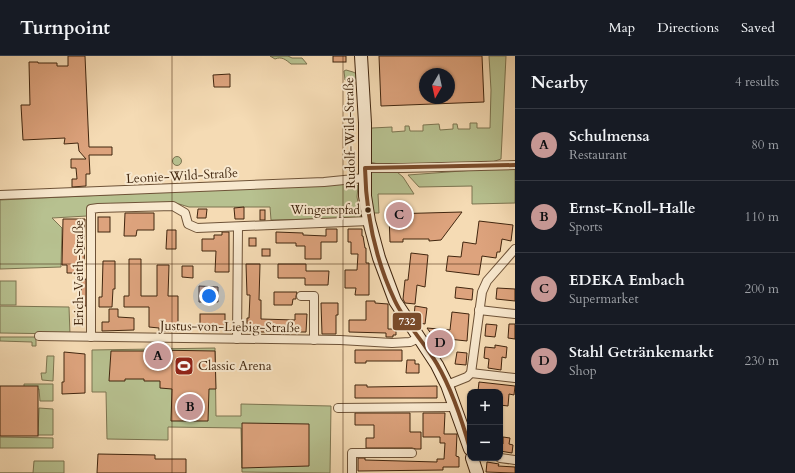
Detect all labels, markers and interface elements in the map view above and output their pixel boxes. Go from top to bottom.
text: Turnpoint [20,15,110,41]
text: Map [609,18,635,37]
text: Directions [657,18,719,37]
text: Saved [741,18,775,37]
north arrow [419,68,455,104]
text: Nearby [531,71,588,94]
text: 4 results [735,73,779,91]
street label: Rudolf-Wild-Straße [340,77,360,189]
text: Schulmensa [569,126,650,146]
text: A [539,136,549,154]
text: 80 m [751,136,779,154]
text: Restaurant [569,146,627,164]
street label: Leonie-Wild-Straße [126,164,239,188]
text: Ernst-Knoll-Halle [569,198,695,218]
pin: C [386,200,412,230]
place label: Wingertspfad [290,202,361,218]
marker: Wingertspfad [363,205,373,215]
text: B [539,208,549,226]
text: 110 m [745,208,779,226]
text: Sports [569,218,603,236]
street label: Erich-Veith-Straße [70,220,88,326]
text: EDEKA Embach [569,270,685,290]
text: C [539,280,549,298]
text: 200 m [745,280,779,298]
your location [199,286,219,306]
text: Supermarket [569,290,639,308]
line badge: 732 [392,312,422,331]
text: 732 [399,314,416,329]
street label: Justus-von-Liebig-Straße [158,317,300,337]
pin: D [427,328,453,358]
pin: A [145,341,171,371]
text: Stahl Getränkemarkt [569,342,713,362]
text: D [538,352,550,370]
text: 230 m [745,352,779,370]
sports icon: Classic Arena [173,355,195,377]
place label: Classic Arena [198,357,272,375]
text: Shop [569,362,597,380]
map controls [467,389,503,461]
button: + [467,389,503,425]
pin: B [177,392,203,422]
button: − [467,425,503,461]

